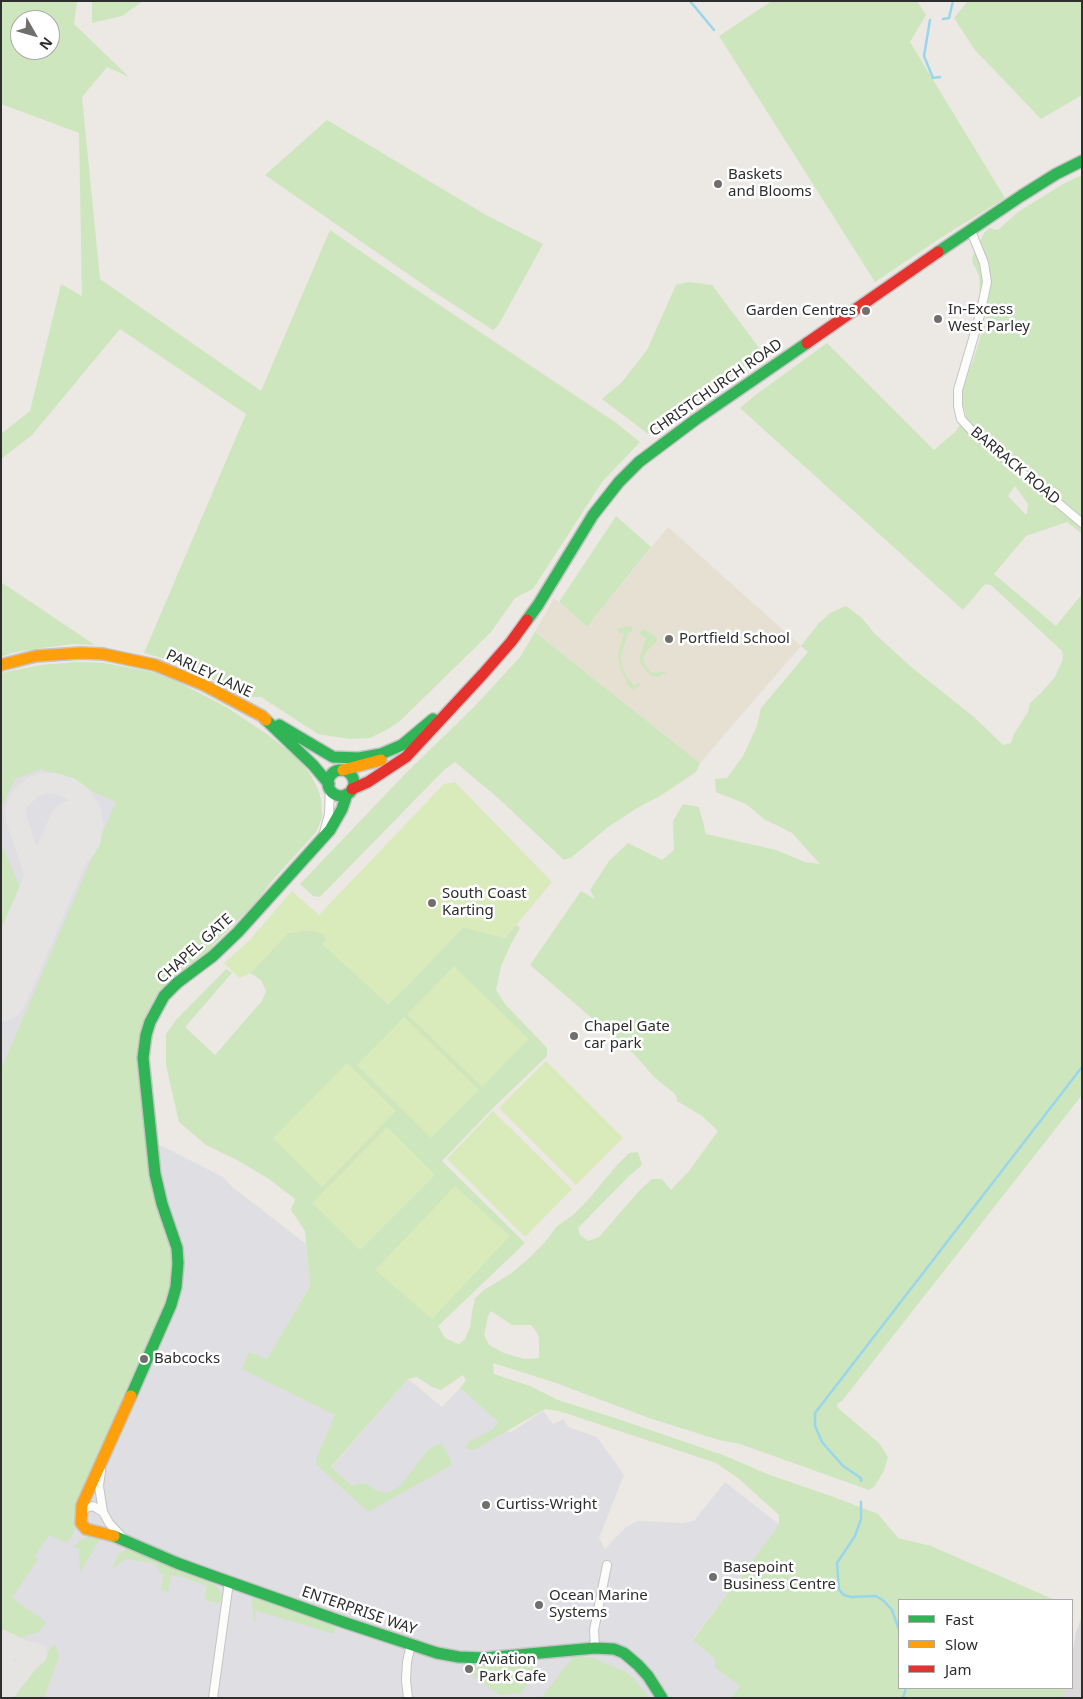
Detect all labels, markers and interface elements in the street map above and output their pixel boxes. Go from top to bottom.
north arrow [10,10,60,60]
text: N [35,34,57,54]
place label: Baskets and Blooms [728,166,812,201]
marker: Baskets and Blooms [712,178,724,190]
place label: In-Excess West Parley [948,301,1030,336]
place label: Garden Centres [746,302,856,320]
marker: Garden Centres [860,305,872,317]
marker: In-Excess West Parley [932,313,944,325]
street label: CHRISTCHURCH ROAD [646,335,786,441]
street label: BARRACK ROAD [967,423,1063,509]
place label: Portfield School [679,630,790,648]
marker: Portfield School [663,633,675,645]
street label: PARLEY LANE [163,646,255,702]
place label: South Coast Karting [442,885,527,920]
marker: South Coast Karting [426,897,438,909]
street label: CHAPEL GATE [153,910,237,988]
place label: Chapel Gate car park [584,1018,670,1053]
marker: Chapel Gate car park [568,1030,580,1042]
place label: Babcocks [154,1350,220,1368]
marker: Babcocks [138,1353,150,1365]
place label: Curtiss-Wright [496,1496,597,1514]
marker: Curtiss-Wright [480,1499,492,1511]
place label: Basepoint Business Centre [723,1559,836,1594]
marker: Basepoint Business Centre [707,1571,719,1583]
street label: ENTERPRISE WAY [299,1583,419,1639]
place label: Ocean Marine Systems [549,1587,648,1622]
marker: Ocean Marine Systems [533,1599,545,1611]
legend [898,1599,1073,1689]
text: Fast [945,1609,974,1629]
text: Slow [945,1634,978,1654]
place label: Aviation Park Cafe [479,1651,546,1686]
text: Jam [945,1659,972,1679]
marker: Aviation Park Cafe [463,1663,475,1675]

